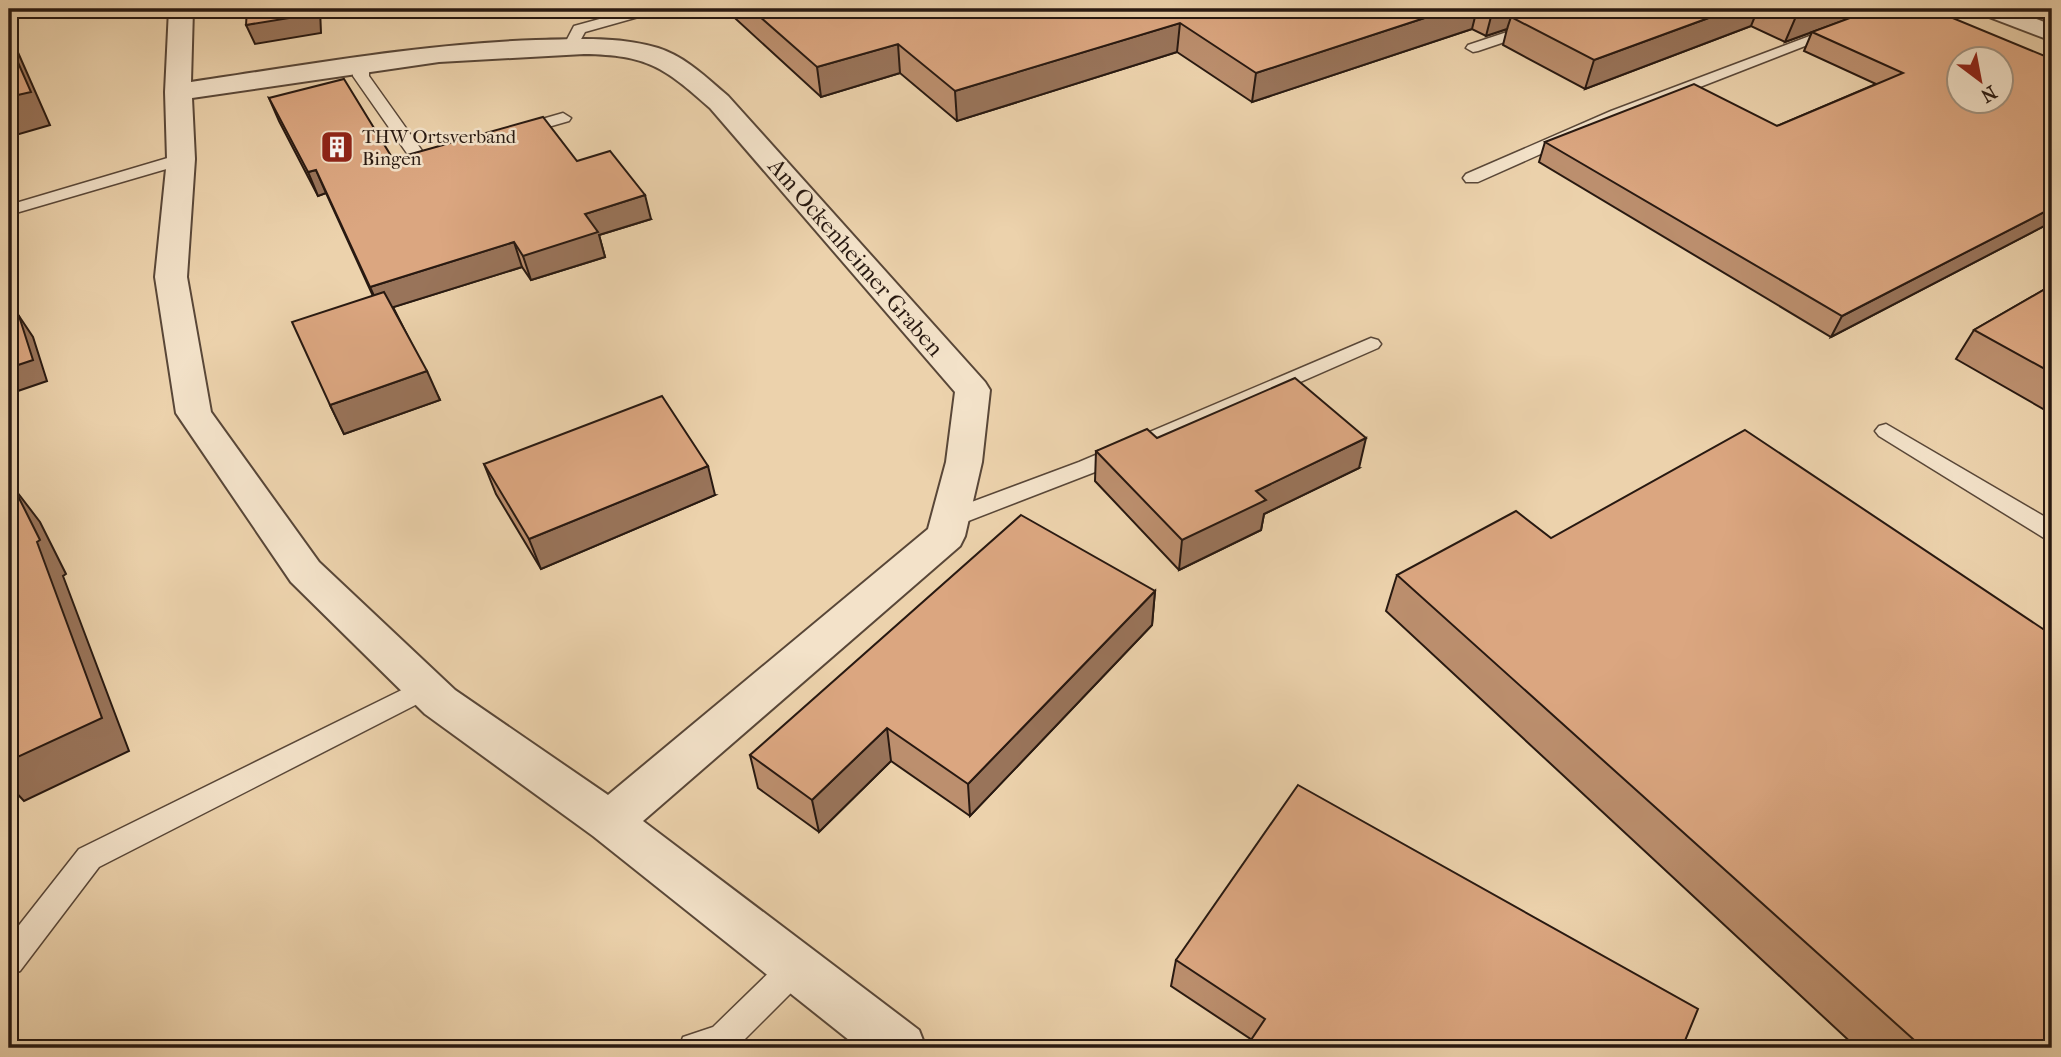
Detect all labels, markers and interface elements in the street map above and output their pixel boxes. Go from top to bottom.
north arrow [1946,46,2016,116]
text: N [1976,80,2000,107]
place label: THW Ortsverband Bingen [362,126,517,170]
building icon: THW Ortsverband Bingen [318,128,356,166]
street label: Am Ockenheimer Graben [762,152,949,362]

